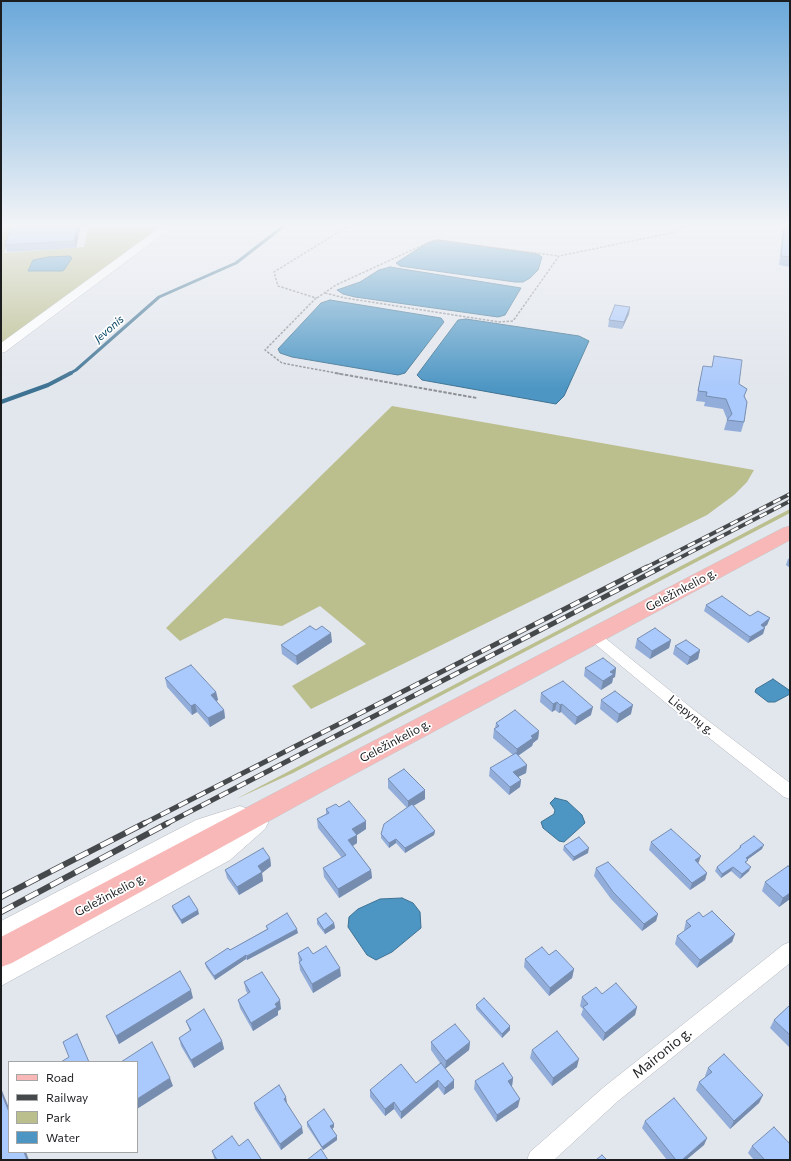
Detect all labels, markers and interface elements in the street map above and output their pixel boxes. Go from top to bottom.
water label: Jevonis [91,313,127,345]
street label: Geležinkelio g. [643,565,719,615]
street label: Liepynų g. [665,692,717,738]
street label: Geležinkelio g. [357,716,433,766]
street label: Geležinkelio g. [72,870,148,920]
street label: Maironio g. [629,1024,695,1082]
legend [8,1061,138,1153]
text: Road [46,1070,74,1084]
text: Railway [46,1090,88,1104]
text: Park [46,1110,71,1124]
text: Water [46,1130,80,1144]

